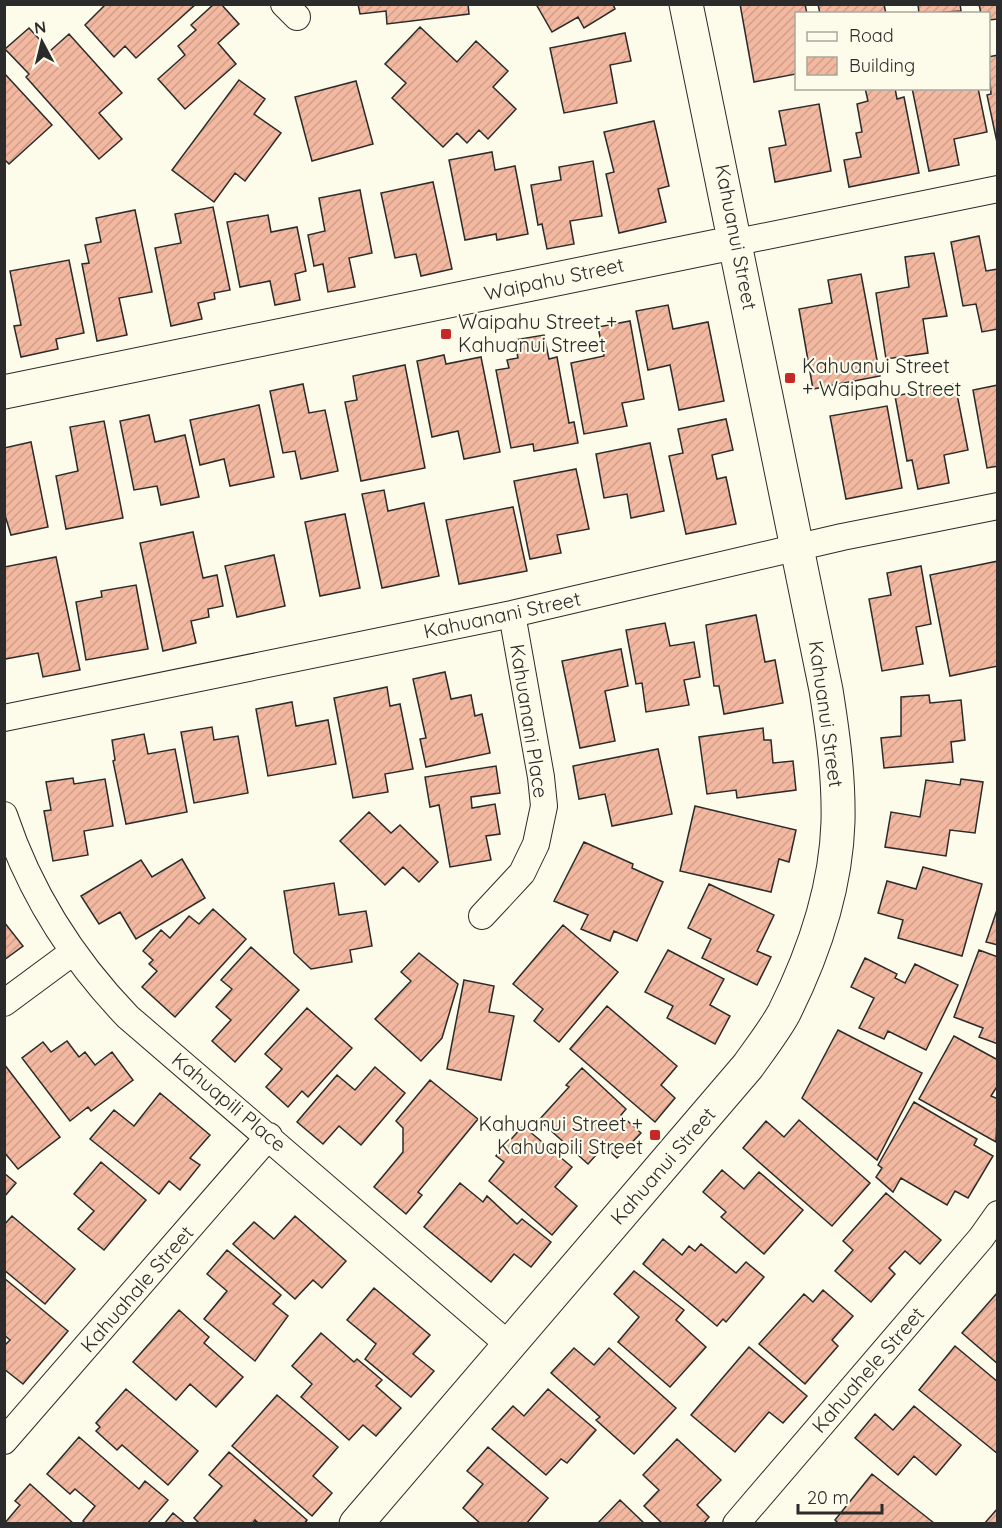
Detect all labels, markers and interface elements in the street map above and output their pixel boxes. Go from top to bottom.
north arrow [12,12,72,72]
legend [795,12,990,90]
text: N [33,16,47,38]
text: Road [849,24,894,47]
text: Building [849,54,915,77]
street label: Kahuanui Street [710,162,763,312]
street label: Waipahu Street [482,251,626,306]
place label: Waipahu Street + Kahuanui Street [458,309,617,357]
marker: Waipahu Street + Kahuanui Street [439,327,453,341]
place label: Kahuanui Street + Waipahu Street [802,353,962,401]
marker: Kahuanui Street + Waipahu Street [783,371,797,385]
street label: Kahuanani Street [421,586,583,643]
street label: Kahuanui Street [804,639,849,789]
street label: Kahuanani Place [505,642,554,800]
street label: Kahuapili Place [167,1047,292,1157]
street label: Kahuanui Street [605,1102,721,1230]
place label: Kahuanui Street + Kahuapili Street [478,1111,643,1159]
marker: Kahuanui Street + Kahuapili Street [648,1128,662,1142]
street label: Kahuahale Street [75,1220,199,1357]
street label: Kahuahele Street [806,1301,929,1438]
scale bar [798,1477,882,1515]
text: 20 m [807,1486,849,1509]

